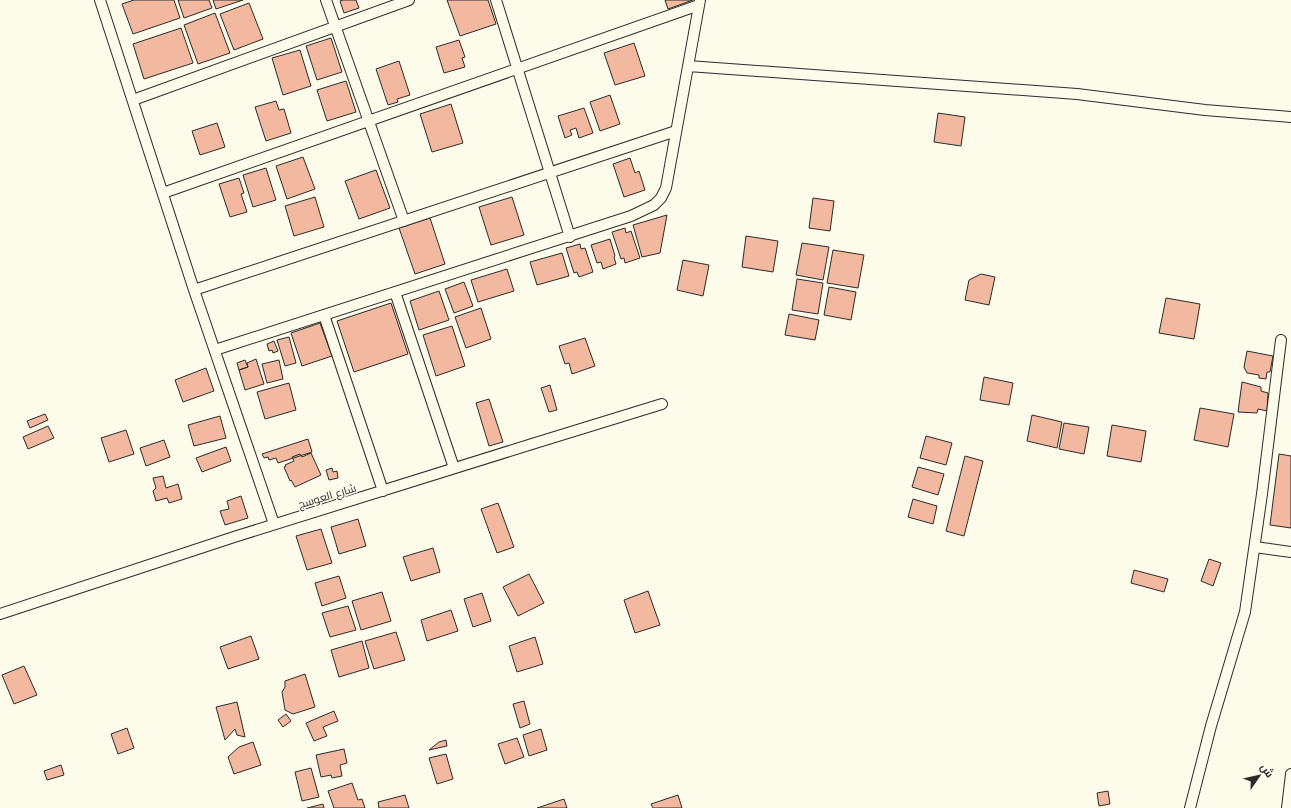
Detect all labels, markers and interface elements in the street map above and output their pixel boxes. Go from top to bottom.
street label: شارع العوسج [296,480,358,512]
north arrow [1239,756,1279,796]
text: ش [1257,760,1278,781]

